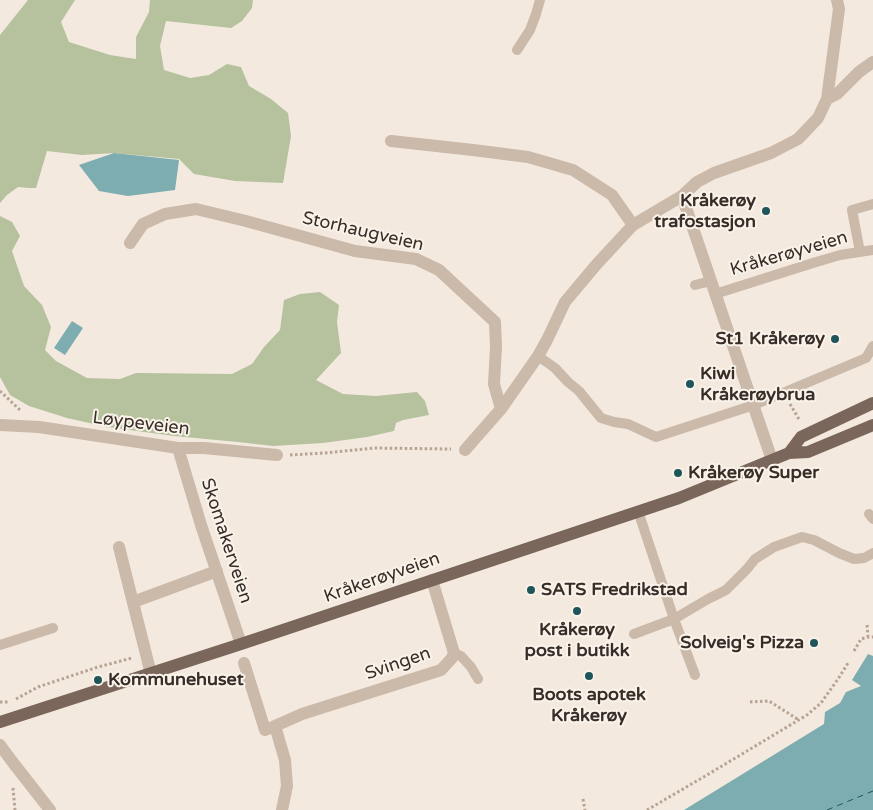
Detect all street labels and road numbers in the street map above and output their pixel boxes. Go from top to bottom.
street label: Storhaugveien [300,208,426,256]
street label: Kråkerøyveien [728,227,850,281]
street label: Løypeveien [91,407,191,441]
street label: Skomakerveien [196,476,256,606]
street label: Kråkerøyveien [321,548,443,608]
street label: Svingen [362,643,434,685]

